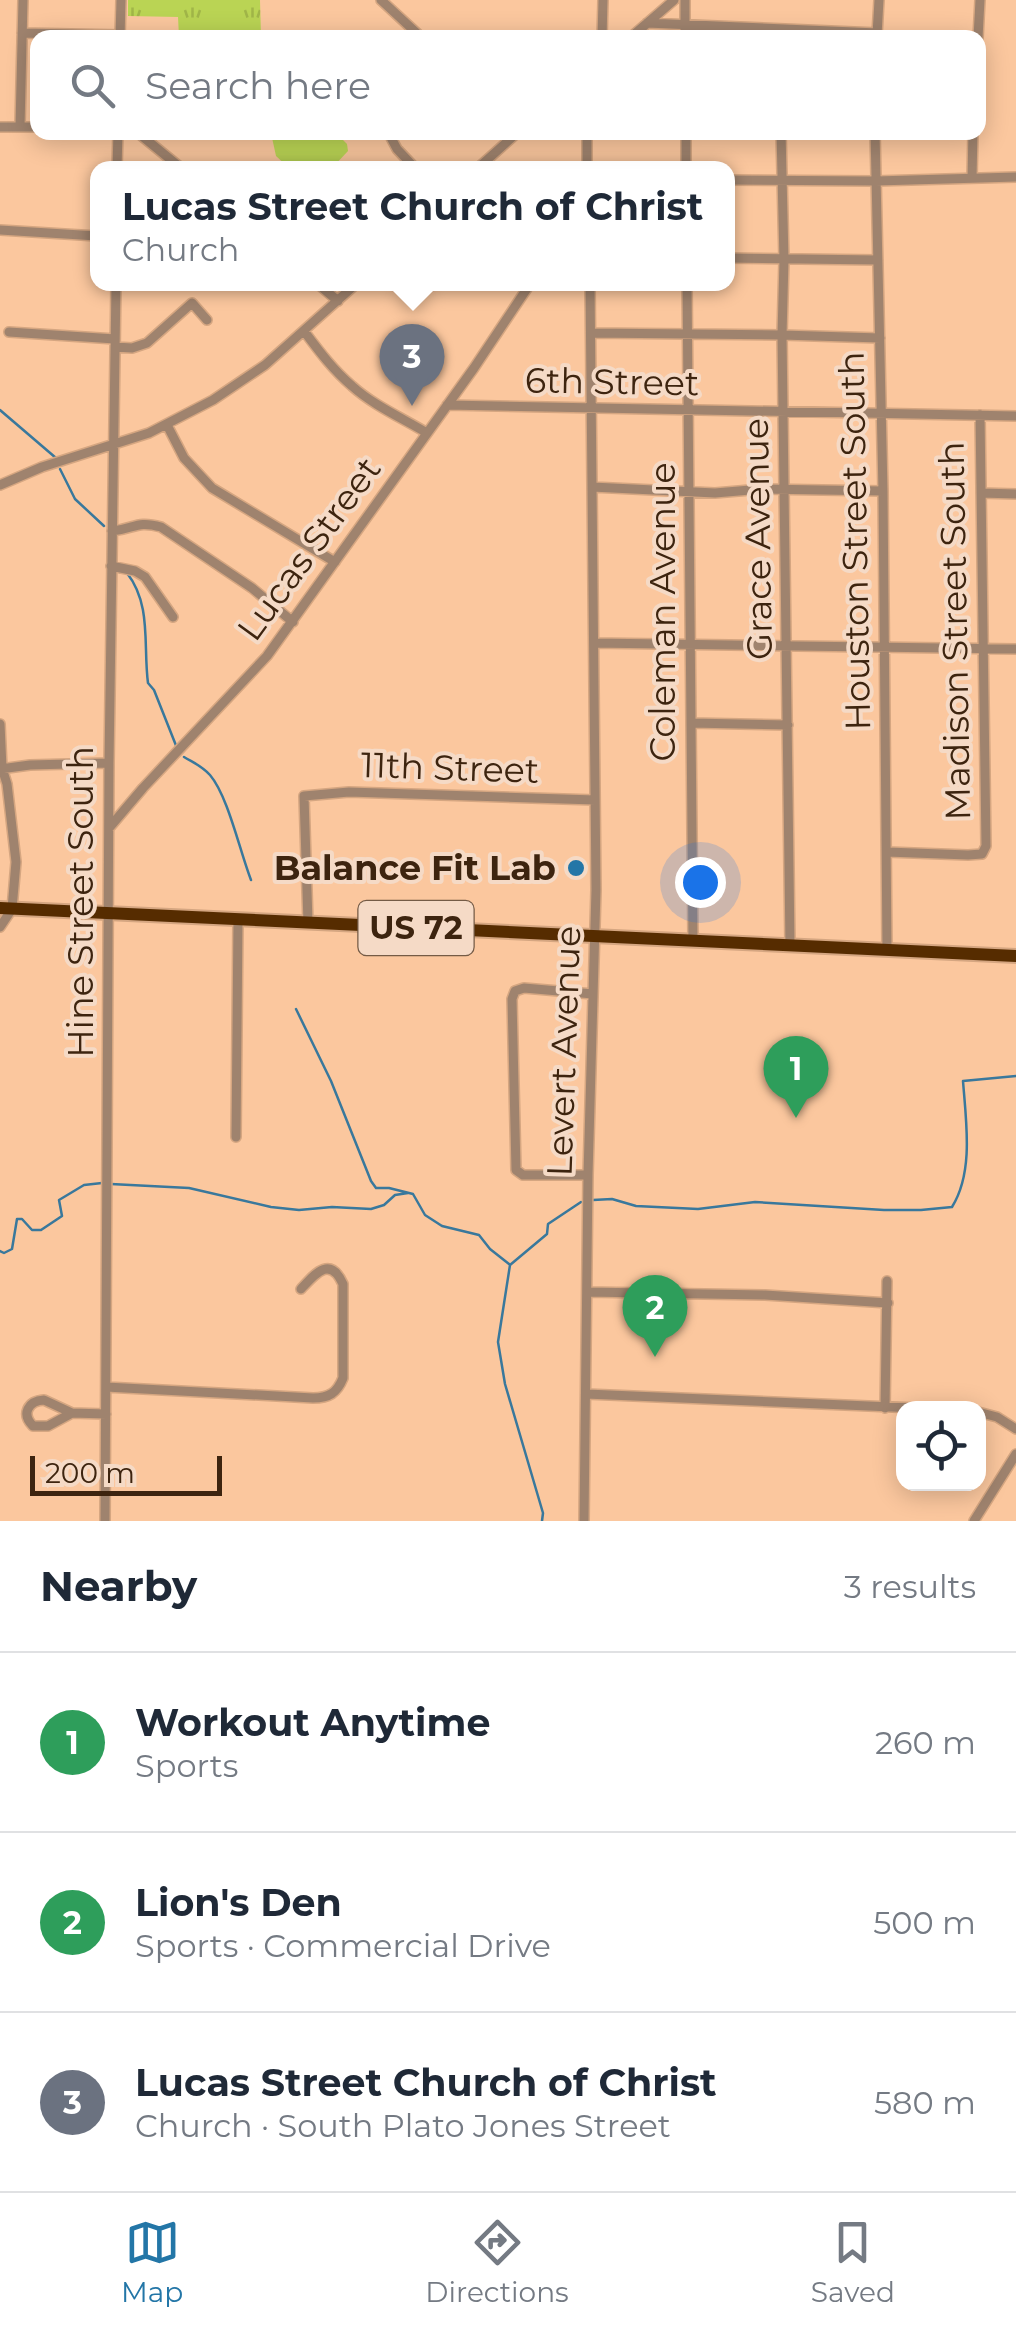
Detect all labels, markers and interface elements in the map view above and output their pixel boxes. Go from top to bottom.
search box [30,30,986,140]
icon: search [65,58,120,113]
text: Search here [145,62,371,109]
popup [90,161,735,291]
text: Lucas Street Church of Christ [122,183,703,230]
text: Church [122,230,239,269]
pin: 3 [380,324,444,406]
street label: Houston Street South [830,351,879,731]
street label: 6th Street [525,358,699,405]
street label: Grace Avenue [734,418,781,660]
street label: Madison Street South [930,441,979,821]
street label: Lucas Street [228,449,390,649]
street label: Coleman Avenue [641,462,684,762]
street label: 11th Street [360,743,540,792]
street label: Hine Street South [59,746,102,1058]
place label: Balance Fit Lab [274,846,556,889]
marker: Balance Fit Lab [565,857,587,879]
your location [675,857,726,908]
road number: US 72 [358,901,474,955]
street label: Levert Avenue [538,925,589,1177]
pin: 1 [764,1036,828,1118]
pin: 2 [622,1274,688,1357]
map controls [896,1401,986,1491]
button: locate [896,1401,986,1491]
scale bar [30,1451,222,1496]
text: 200 m [45,1456,135,1490]
text: Nearby [40,1560,197,1612]
text: 3 results [844,1567,976,1606]
text: Workout Anytime [135,1699,490,1746]
text: 1 [66,1723,79,1762]
text: 260 m [875,1723,976,1762]
text: Sports [135,1746,238,1785]
text: Lion's Den [135,1879,342,1926]
text: 2 [63,1903,82,1942]
text: 500 m [873,1903,976,1942]
text: Sports · Commercial Drive [135,1926,551,1965]
text: Lucas Street Church of Christ [135,2059,717,2106]
text: 3 [63,2083,82,2122]
text: 580 m [874,2083,976,2122]
text: Church · South Plato Jones Street [135,2106,671,2145]
tab: Map [121,2215,183,2309]
tab: Directions [425,2215,569,2309]
tab: Saved [811,2215,895,2309]

